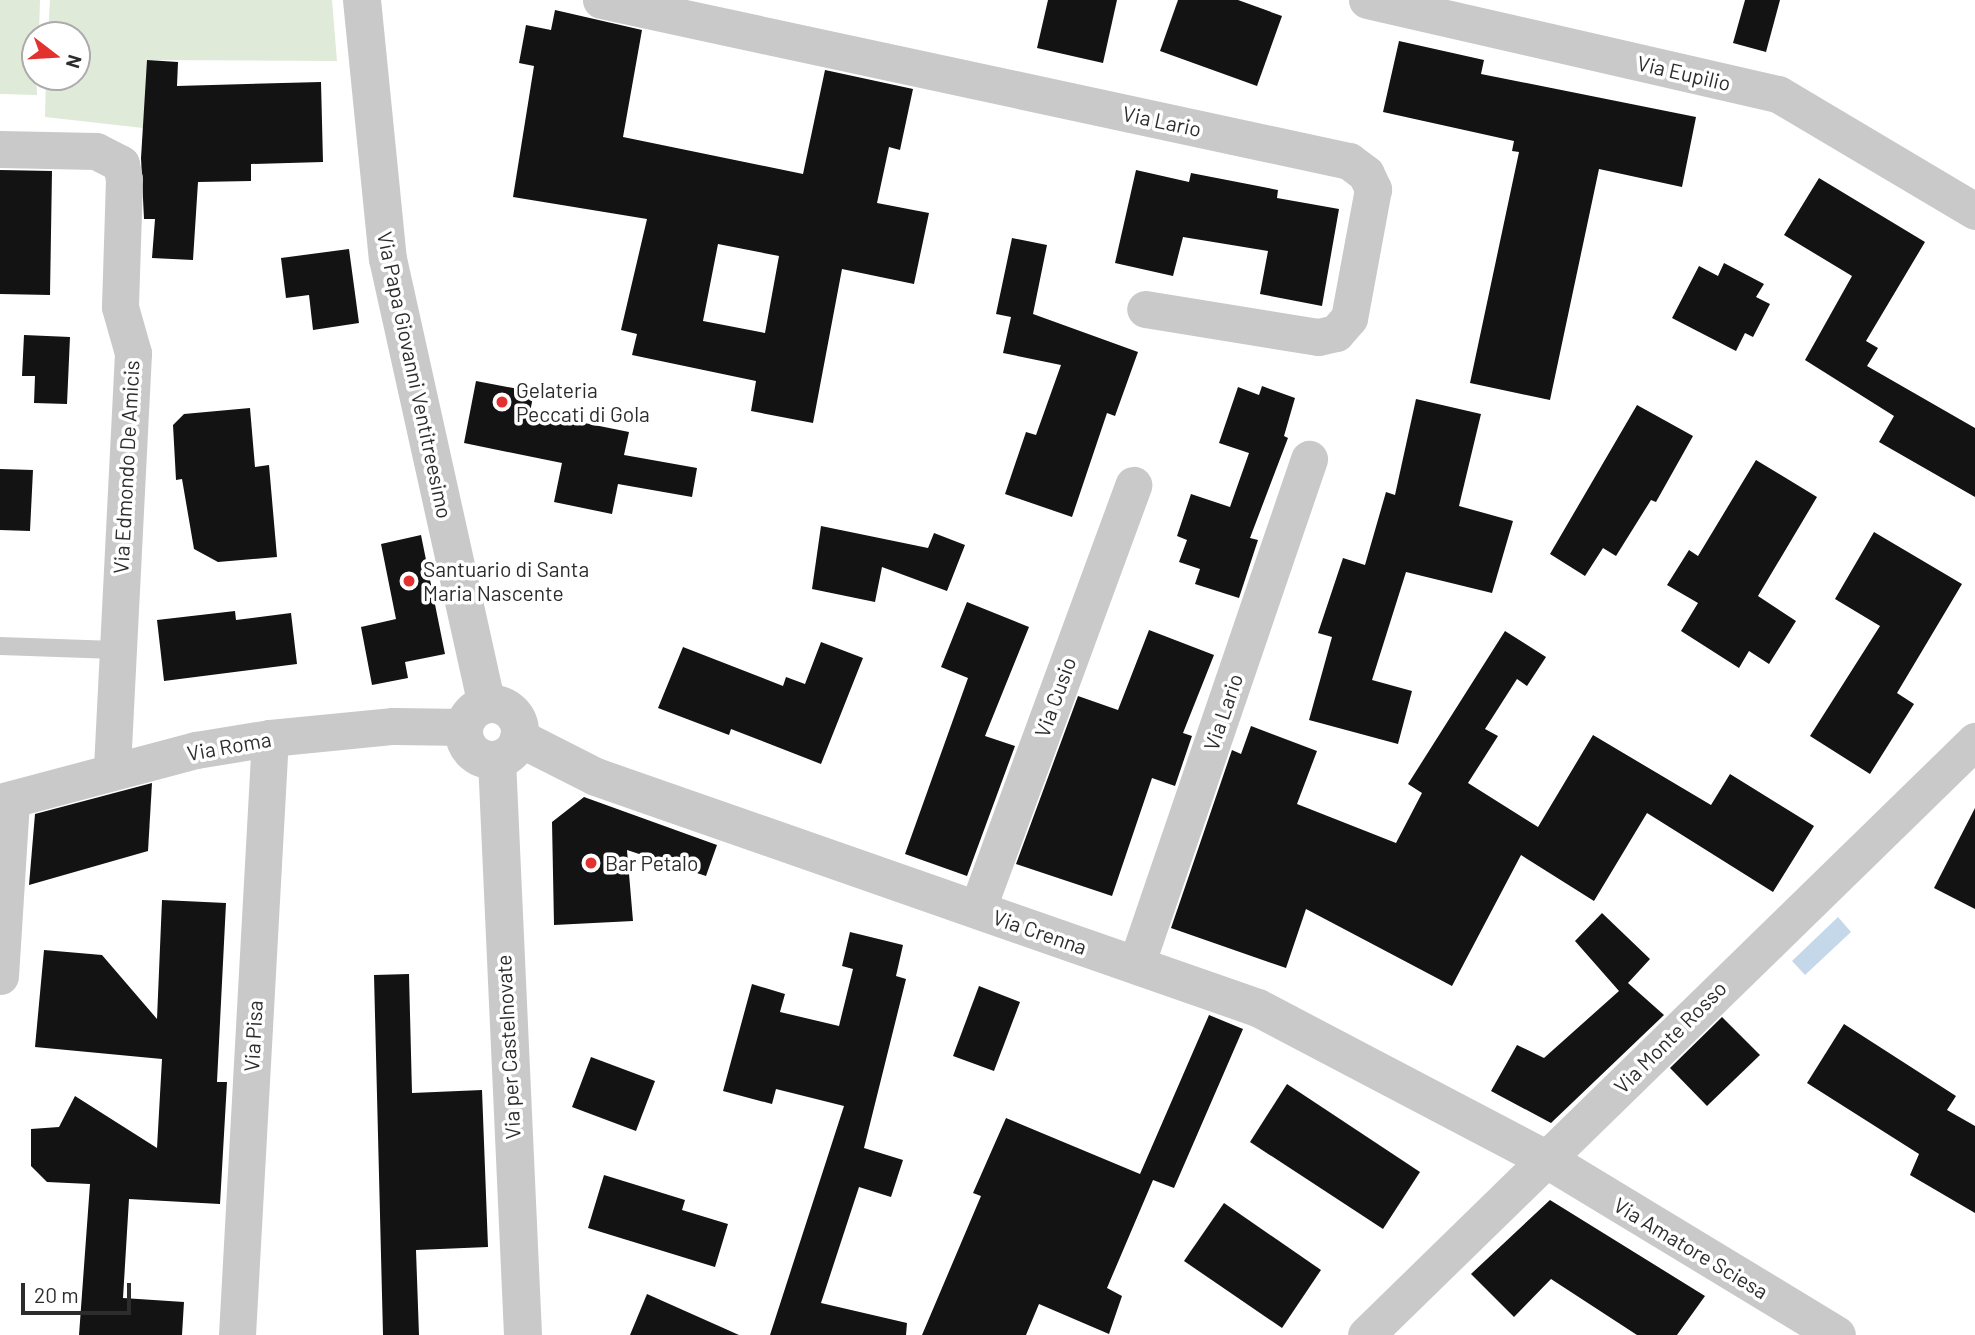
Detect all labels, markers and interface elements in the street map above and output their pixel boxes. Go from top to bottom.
north arrow [21,21,91,91]
street label: Via Eupilio [1635,50,1733,96]
text: N [62,52,87,71]
street label: Via Lario [1120,100,1204,142]
street label: Via Papa Giovanni Ventitreesimo [372,229,458,521]
street label: Via Edmondo De Amicis [108,359,144,575]
place label: Gelateria Peccati di Gola [516,377,650,427]
marker: Gelateria Peccati di Gola [494,394,510,410]
place label: Santuario di Santa Maria Nascente [423,556,589,606]
marker: Santuario di Santa Maria Nascente [401,573,417,589]
street label: Via Cusio [1029,653,1081,741]
street label: Via Lario [1198,670,1248,754]
street label: Via Roma [185,726,273,766]
place label: Bar Petalo [605,850,698,876]
marker: Bar Petalo [583,855,599,871]
street label: Via Crenna [990,904,1090,960]
street label: Via per Castelnovate [491,954,525,1140]
street label: Via Monte Rosso [1609,976,1731,1098]
street label: Via Pisa [239,1000,267,1072]
street label: Via Amatore Sciesa [1609,1192,1773,1304]
scale bar [24,1268,135,1312]
text: 20 m [34,1282,79,1307]

